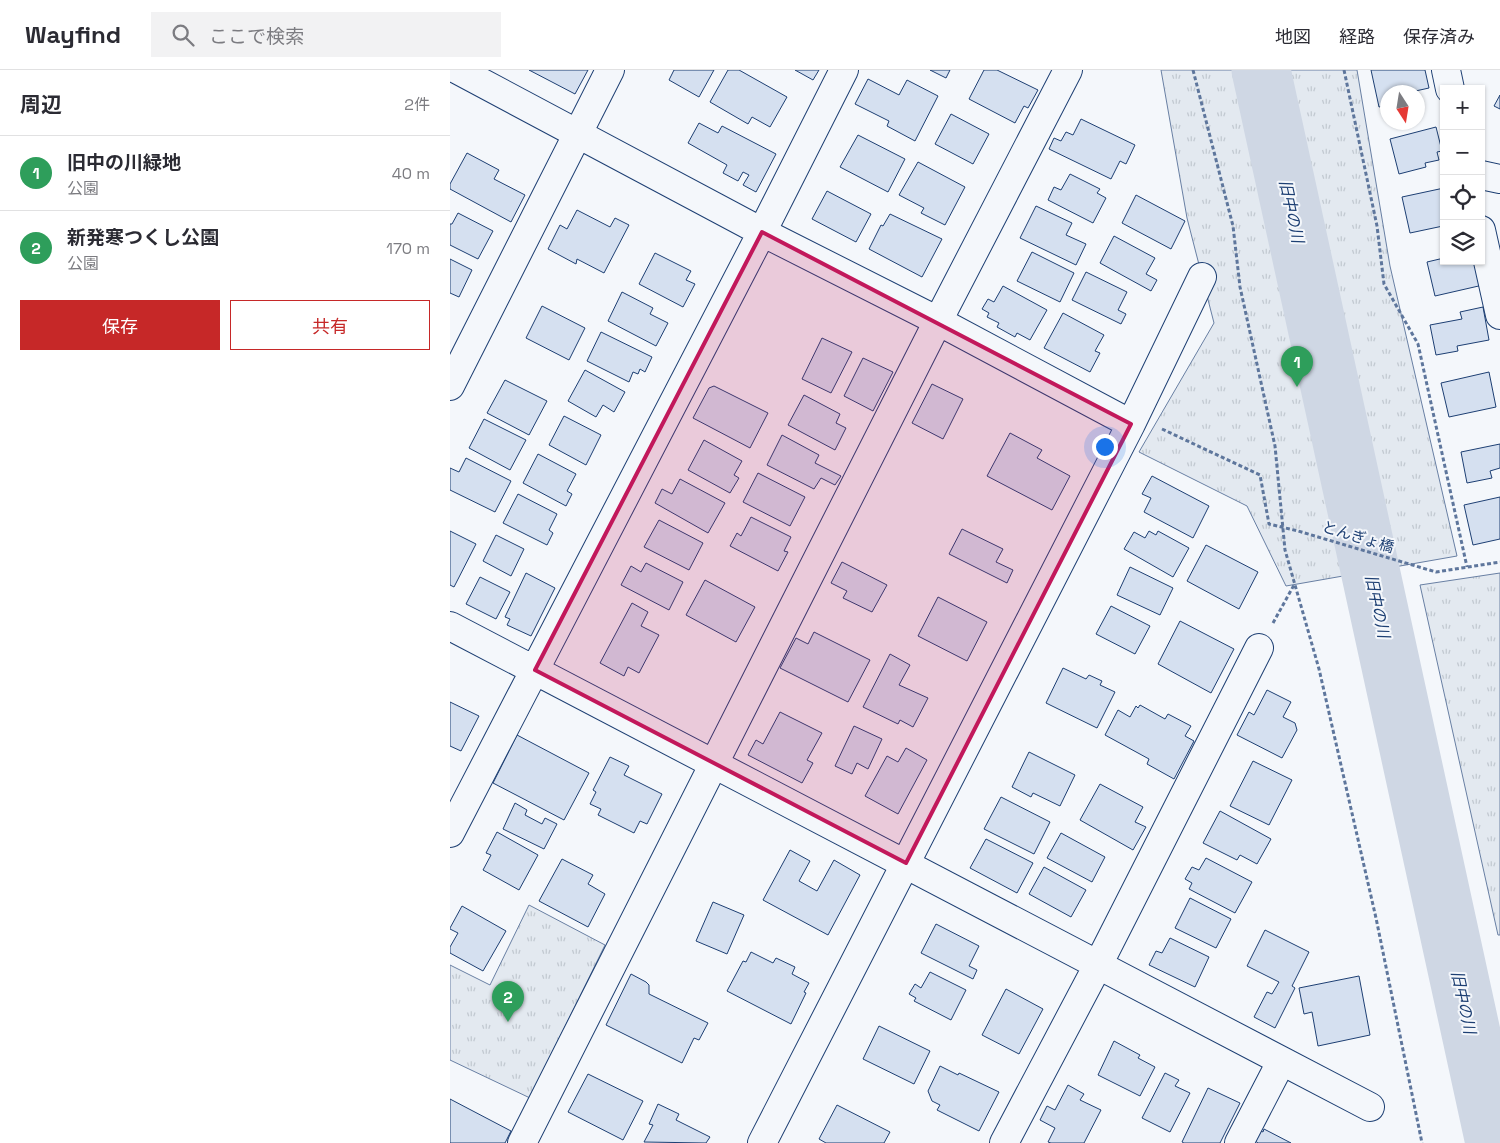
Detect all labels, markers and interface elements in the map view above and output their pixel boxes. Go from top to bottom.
search box [151,12,501,57]
text: Wayfind [25,19,121,50]
icon: search [169,21,197,49]
text: ここで検索 [209,24,304,49]
text: 地図 [1275,25,1311,48]
text: 経路 [1339,25,1375,48]
text: 保存済み [1403,25,1475,48]
north arrow [1380,85,1425,130]
map controls [1440,85,1485,265]
button: + [1440,85,1485,130]
text: 周辺 [20,91,62,118]
text: 2件 [404,94,430,115]
button: − [1440,130,1485,175]
text: 旧中の川緑地 [67,150,181,175]
text: 1 [32,163,40,184]
text: 40 m [392,163,430,184]
button: locate [1440,175,1485,220]
text: 公園 [67,178,99,199]
water label: 旧中の川 [1275,178,1309,247]
button: layers [1440,220,1485,265]
text: 新発寒つくし公園 [67,225,219,250]
text: 2 [31,238,41,259]
text: 170 m [386,238,430,259]
text: 公園 [67,253,99,274]
button: 保存 [20,300,220,350]
button: 共有 [230,300,430,350]
pin: 1 [1281,346,1313,387]
your location [1092,434,1118,460]
street label: とんぎょ橋 [1320,517,1396,556]
water label: 旧中の川 [1361,573,1395,642]
water label: 旧中の川 [1447,969,1481,1038]
pin: 2 [492,981,524,1022]

